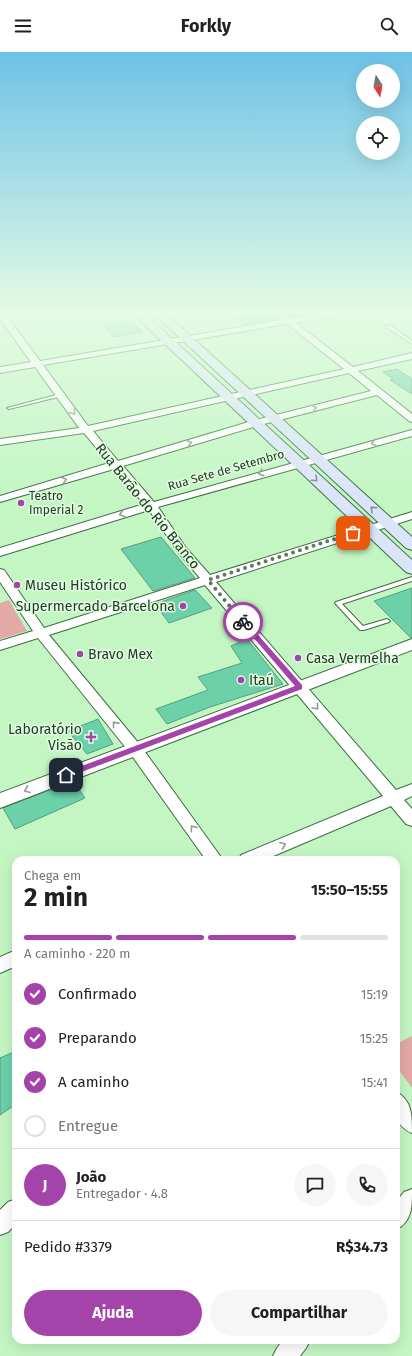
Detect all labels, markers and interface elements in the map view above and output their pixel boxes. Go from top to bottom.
icon: menu [12,15,34,37]
text: Forkly [181,15,231,37]
icon: search [378,15,400,37]
north arrow [356,64,400,108]
map controls [356,64,400,160]
button: locate [356,116,400,160]
one-way arrow [310,404,317,413]
one-way arrow [68,408,76,415]
one-way arrow [371,438,378,447]
one-way arrow [185,439,192,448]
street label: Rua Barão do Rio Branco [92,440,204,573]
street label: Rua Sete de Setembro [166,447,286,493]
one-way arrow [257,468,264,477]
one-way arrow [310,474,318,482]
one-way arrow [61,476,68,485]
place label: Teatro Imperial 2 [29,489,84,517]
marker: Teatro Imperial 2 [16,498,26,508]
one-way arrow [370,506,378,514]
one-way arrow [119,509,126,518]
pin [336,516,370,550]
icon: bag [342,522,364,544]
place label: Museu Histórico [25,577,127,594]
marker: Museu Histórico [12,580,22,590]
place label: Supermercado Barcelona [16,598,175,615]
marker: Supermercado Barcelona [178,601,188,611]
courier [223,602,263,642]
icon: bike [232,611,254,633]
place label: Bravo Mex [88,646,153,663]
marker: Bravo Mex [75,649,85,659]
place label: Casa Vermelha [306,650,399,667]
marker: Casa Vermelha [293,653,303,663]
place label: Itaú [249,672,274,689]
marker: Itaú [236,675,246,685]
one-way arrow [312,702,319,709]
place label: Laboratório Visão [8,721,82,754]
one-way arrow [113,722,120,729]
marker: Laboratório Visão [85,731,97,743]
pin [49,758,83,792]
icon: home [55,764,77,786]
one-way arrow [24,785,31,793]
one-way arrow [190,826,197,833]
one-way arrow [279,842,287,850]
text: Chega em [24,868,81,883]
text: 15:50–15:55 [311,881,388,899]
text: 2 min [24,882,88,913]
text: A caminho · 220 m [24,946,130,961]
icon: check [24,983,46,1005]
text: Confirmado [58,985,137,1003]
text: 15:19 [361,987,388,1002]
icon: check [24,1027,46,1049]
text: Preparando [58,1029,137,1047]
text: 15:25 [360,1031,388,1046]
icon: check [24,1071,46,1093]
text: A caminho [58,1073,129,1091]
text: 15:41 [361,1075,388,1090]
text: Entregue [58,1117,118,1135]
button: chat [294,1164,336,1206]
button: phone [346,1164,388,1206]
text: João [76,1168,106,1186]
text: J [43,1176,47,1194]
text: Entregador · 4.8 [76,1186,168,1201]
text: Pedido #3379 [24,1238,112,1256]
text: R$34.73 [336,1238,388,1256]
button: Ajuda [24,1290,202,1336]
button: Compartilhar [210,1290,388,1336]

